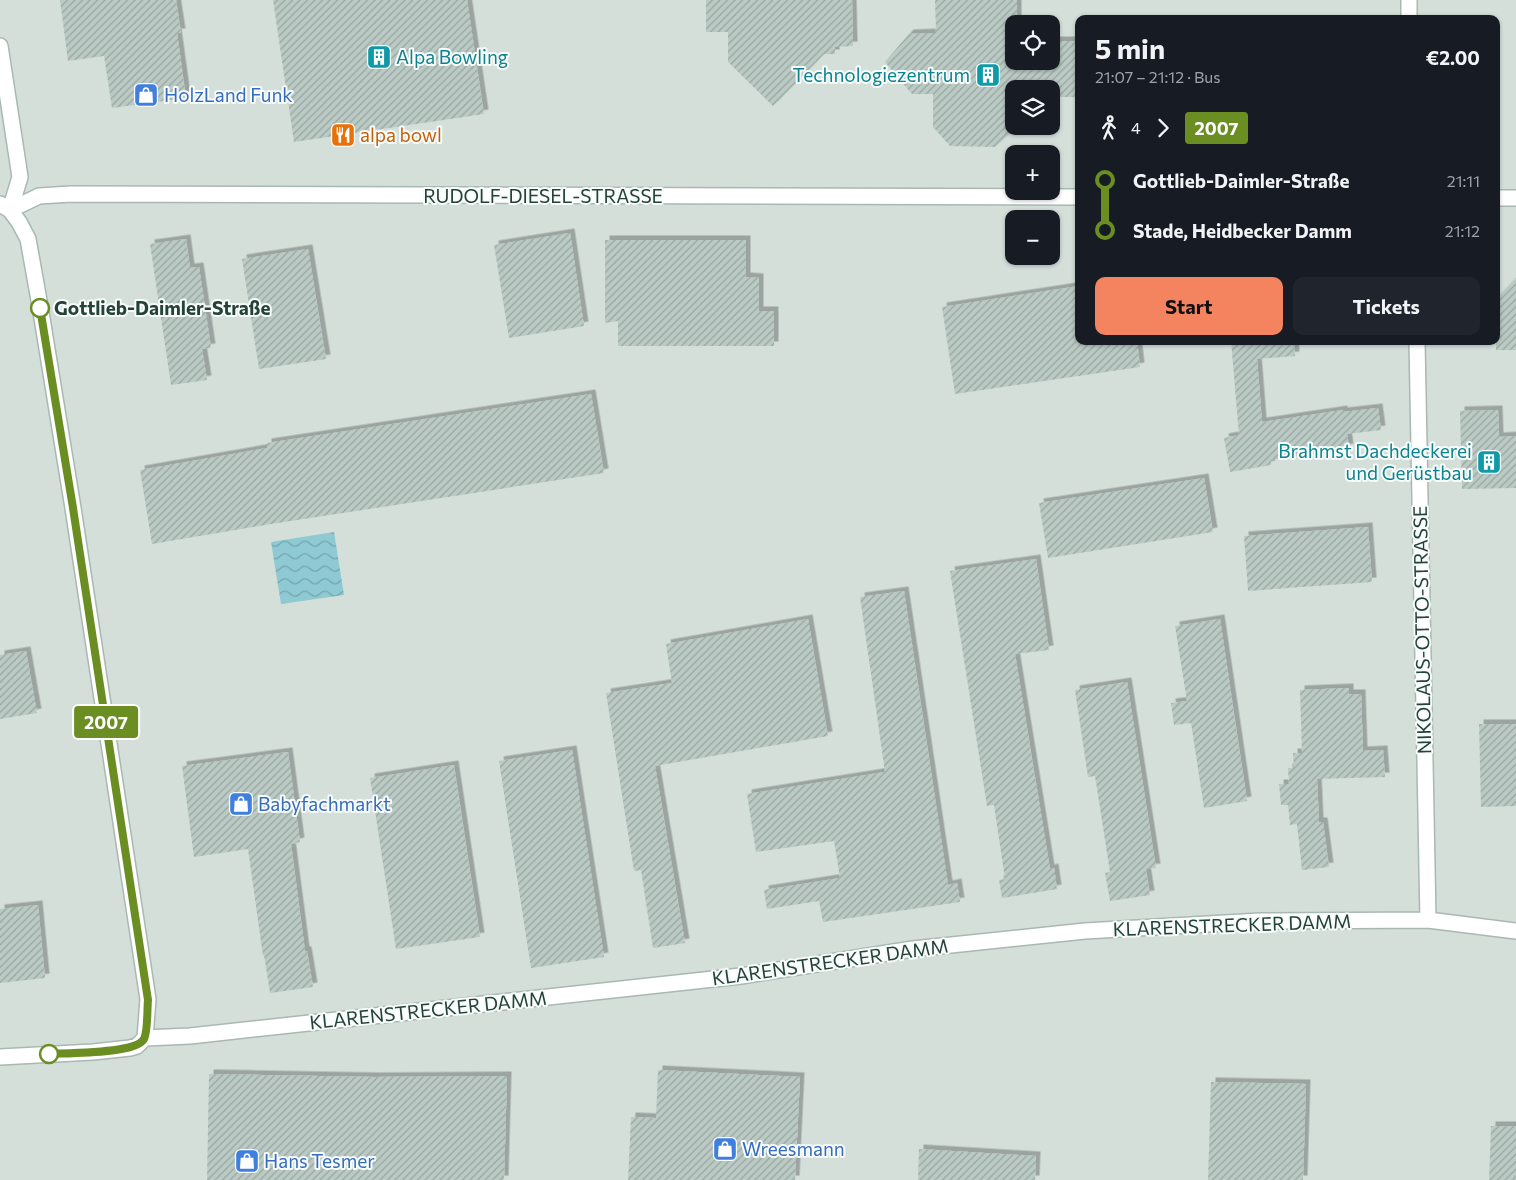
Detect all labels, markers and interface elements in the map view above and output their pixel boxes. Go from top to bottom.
map controls [1005,15,1060,265]
button: locate [1005,15,1060,70]
text: 5 min [1095,31,1165,65]
building icon: Alpa Bowling [366,44,392,70]
place label: Alpa Bowling [396,45,508,68]
text: €2.00 [1426,46,1480,69]
building icon: Technologiezentrum [975,62,1001,88]
place label: Technologiezentrum [792,63,970,86]
text: 21:07 – 21:12 · Bus [1095,67,1221,86]
button: layers [1005,80,1060,135]
shop icon: HolzLand Funk [133,82,159,108]
place label: HolzLand Funk [164,83,293,106]
icon: walk [1095,114,1123,142]
icon: forward [1149,114,1177,142]
text: 2007 [1195,117,1238,139]
text: 4 [1131,118,1141,137]
restaurant icon: alpa bowl [330,122,356,148]
place label: alpa bowl [360,123,442,146]
button: + [1005,145,1060,200]
text: Gottlieb-Daimler-Straße [1133,169,1350,192]
text: 21:11 [1447,171,1480,190]
street label: RUDOLF-DIESEL-STRASSE [423,184,663,207]
button: − [1005,210,1060,265]
text: Stade, Heidbecker Damm [1133,219,1352,242]
text: 21:12 [1445,221,1480,240]
button: Start [1095,277,1283,335]
button: Tickets [1293,277,1480,335]
place label: Gottlieb-Daimler-Straße [54,296,271,319]
marker: Gottlieb-Daimler-Straße [30,298,50,318]
place label: Brahmst Dachdeckerei und Gerüstbau [1278,439,1472,484]
building icon: Brahmst Dachdeckerei und Gerüstbau [1476,449,1502,475]
street label: NIKOLAUS-OTTO-STRASSE [1408,506,1435,754]
line badge: 2007 [71,706,141,738]
text: 2007 [84,711,128,733]
shop icon: Babyfachmarkt [228,791,254,817]
place label: Babyfachmarkt [258,792,391,815]
street label: KLARENSTRECKER DAMM [1112,909,1352,940]
street label: KLARENSTRECKER DAMM [710,934,950,989]
street label: KLARENSTRECKER DAMM [308,986,548,1033]
unlabelled marker [39,1044,59,1064]
shop icon: Wreesmann [712,1136,738,1162]
place label: Wreesmann [742,1137,845,1160]
shop icon: Hans Tesmer [234,1148,260,1174]
place label: Hans Tesmer [264,1149,375,1172]

